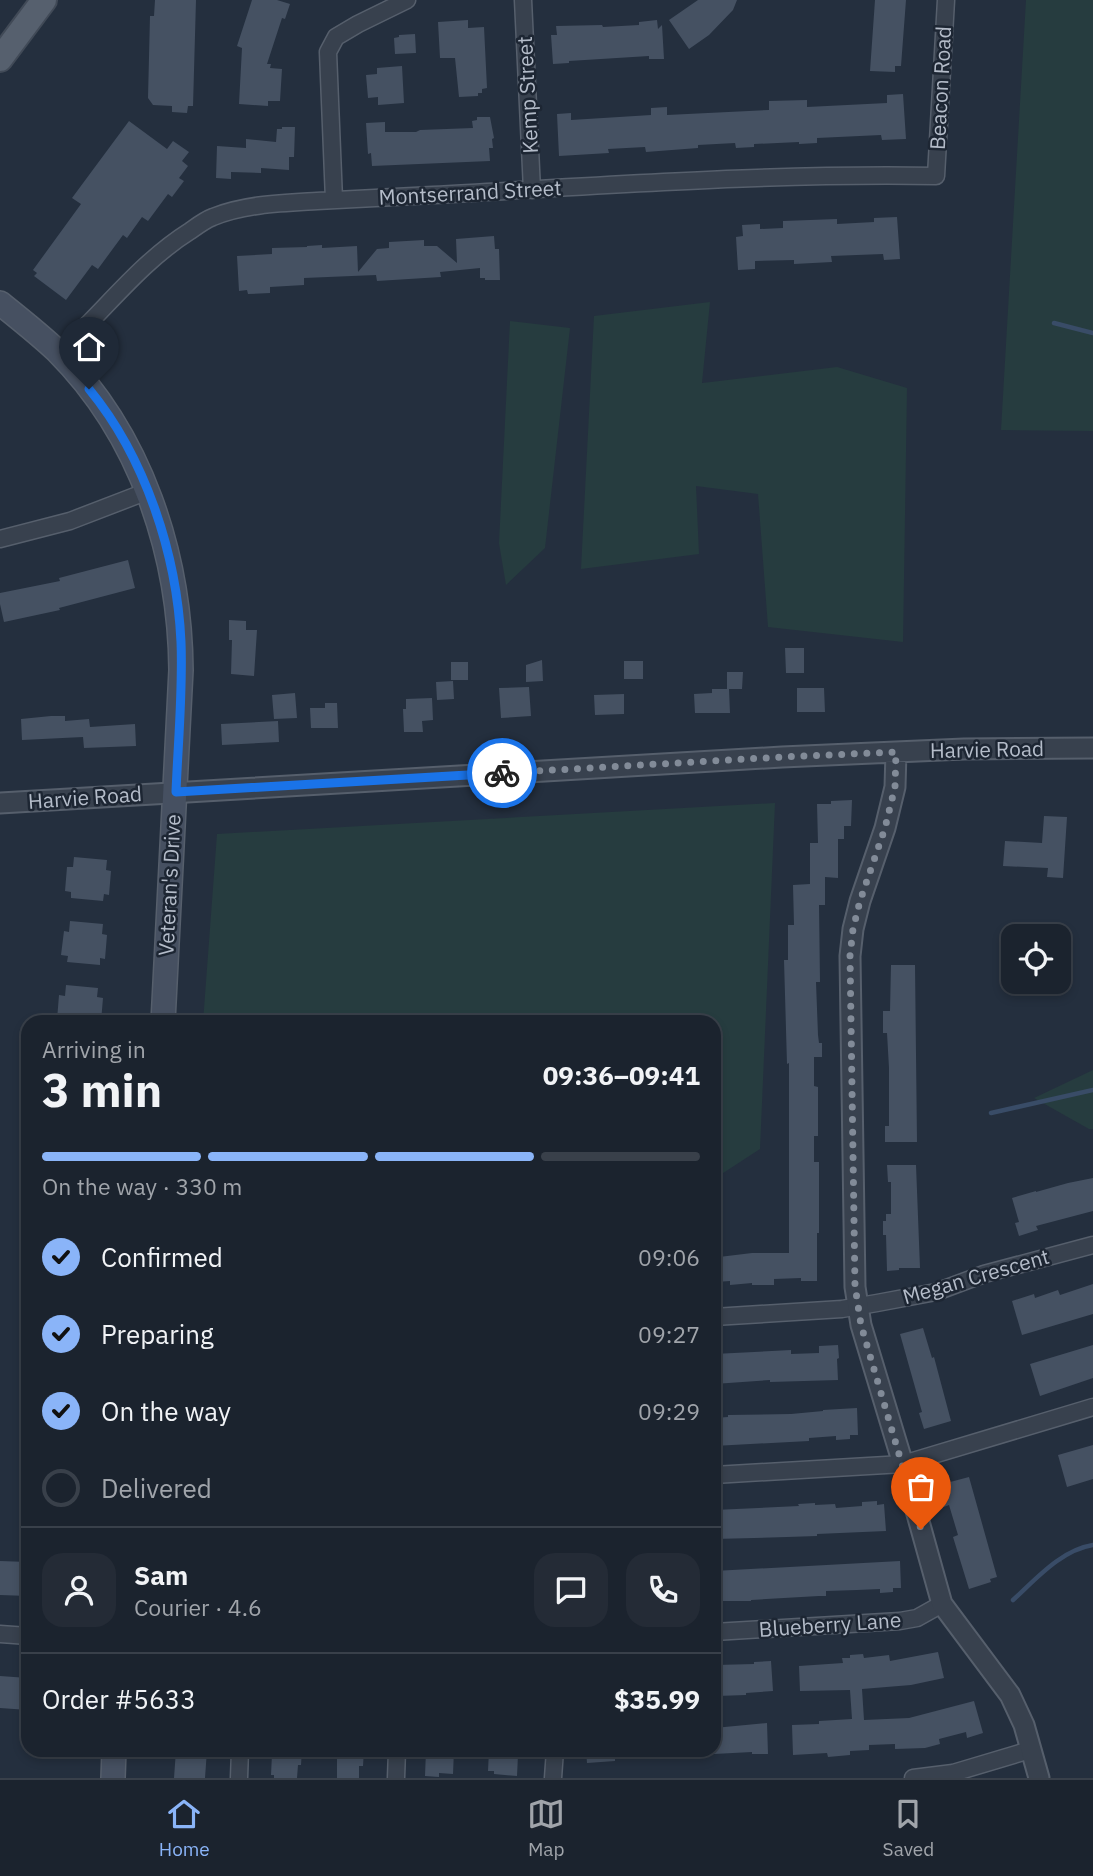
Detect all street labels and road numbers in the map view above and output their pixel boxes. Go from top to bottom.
street label: Beacon Road [923,25,957,151]
street label: Kemp Street [510,36,544,154]
street label: Montserrand Street [378,173,562,211]
street label: Harvie Road [930,734,1044,764]
street label: Harvie Road [27,779,143,815]
street label: Veteran's Drive [151,813,187,957]
street label: Megan Crescent [899,1242,1052,1310]
street label: Blueberry Lane [758,1605,902,1643]

